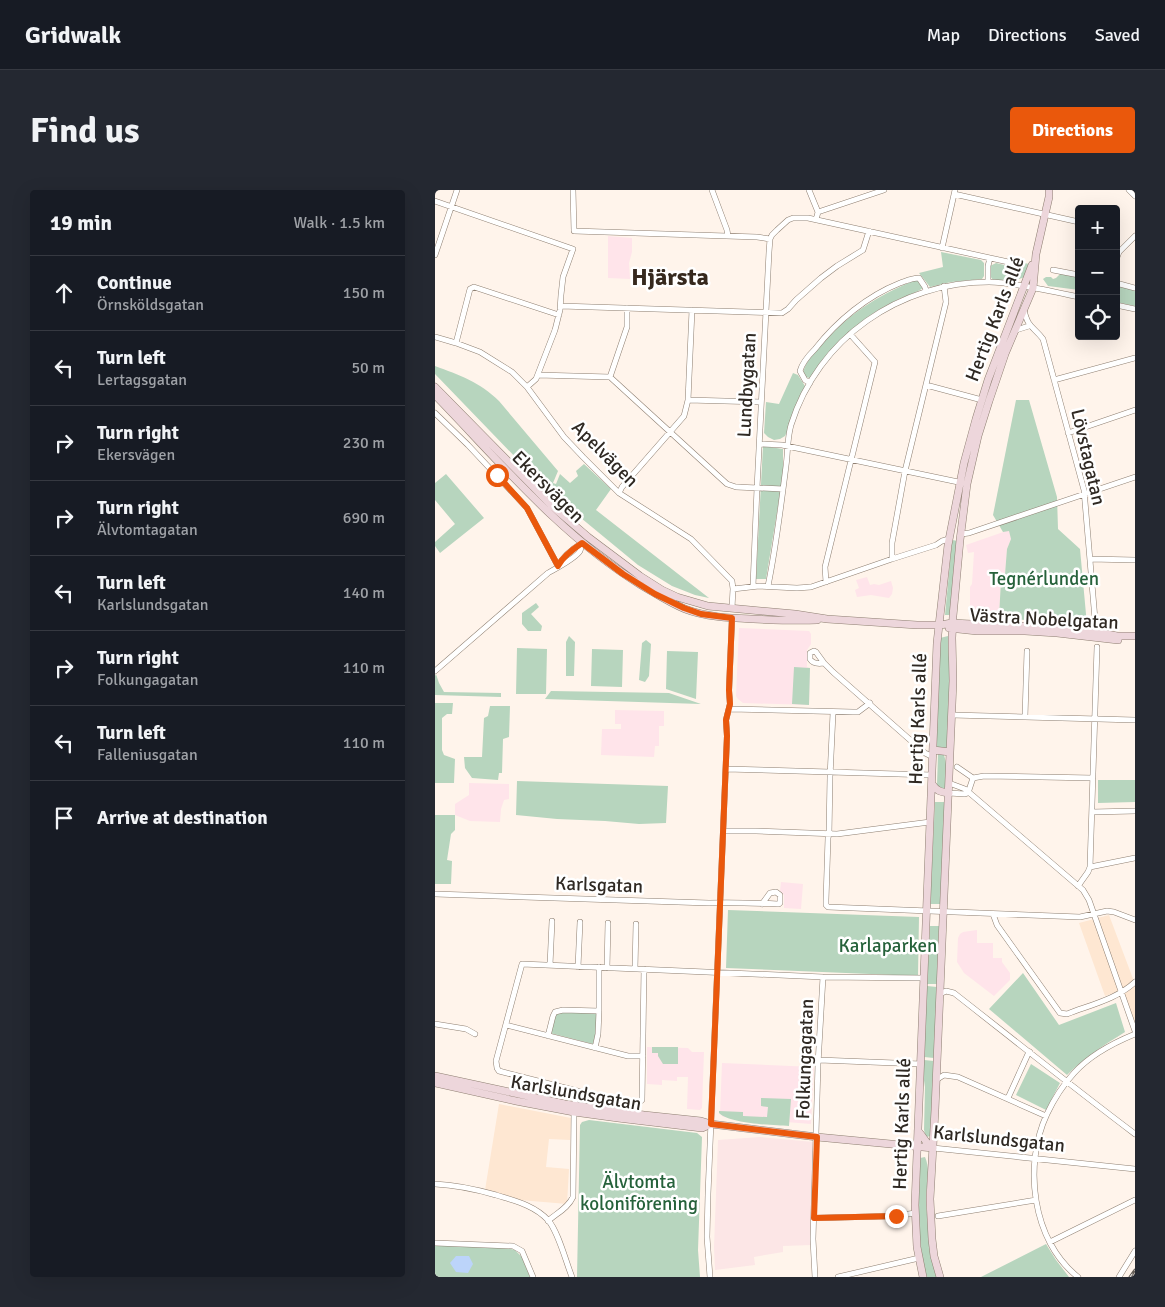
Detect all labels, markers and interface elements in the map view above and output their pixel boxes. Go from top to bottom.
text: Gridwalk [25,20,121,50]
text: Map [927,24,960,46]
text: Directions [988,24,1067,46]
text: Saved [1095,24,1140,46]
button: Directions [1010,107,1135,153]
text: Find us [30,109,140,152]
map controls [1075,205,1120,340]
button: + [1075,205,1120,250]
text: 19 min [50,210,112,236]
text: Walk · 1.5 km [293,213,385,233]
button: − [1075,250,1120,295]
street label: Hertig Karls allé [960,253,1030,385]
district label: Hjärsta [631,262,709,292]
text: Continue [97,271,172,295]
icon: ahead [50,279,78,307]
text: 150 m [343,283,385,303]
text: Örnsköldsgatan [97,295,204,315]
button: locate [1075,295,1120,340]
street label: Lundbygatan [732,332,762,438]
text: Turn left [97,346,166,370]
icon: left [50,354,78,382]
text: 50 m [351,358,385,378]
text: Lertagsgatan [97,370,187,390]
street label: Lövstagatan [1065,406,1111,508]
street label: Apelvägen [567,416,643,492]
text: Turn right [97,421,179,445]
icon: right [50,429,78,457]
text: 230 m [343,433,385,453]
text: Ekersvägen [97,445,175,465]
street label: Ekersvägen [507,446,589,528]
route start [486,464,509,487]
text: Turn right [97,496,179,520]
icon: right [50,504,78,532]
text: 690 m [343,508,385,528]
text: Älvtomtagatan [97,520,198,540]
park label: Tegnérlunden [989,567,1099,591]
text: Turn left [97,571,166,595]
icon: left [50,579,78,607]
text: 140 m [343,583,385,603]
text: Karlslundsgatan [97,595,209,615]
street label: Västra Nobelgatan [969,603,1119,635]
text: Turn right [97,646,179,670]
street label: Hertig Karls allé [904,653,932,785]
icon: right [50,654,78,682]
text: 110 m [343,658,385,678]
text: Folkungagatan [97,670,198,690]
text: Turn left [97,721,166,745]
icon: left [50,729,78,757]
text: 110 m [343,733,385,753]
text: Falleniusgatan [97,745,198,765]
icon: arrive [50,804,78,832]
text: Arrive at destination [97,806,268,830]
street label: Karlsgatan [555,871,643,899]
park label: Karlaparken [839,934,937,958]
street label: Folkungagatan [791,998,819,1120]
street label: Hertig Karls allé [888,1058,916,1190]
street label: Karlslundsgatan [509,1070,643,1116]
street label: Karlslundsgatan [932,1120,1066,1158]
park label: Älvtomta koloniförening [580,1170,698,1216]
route end [885,1205,908,1228]

